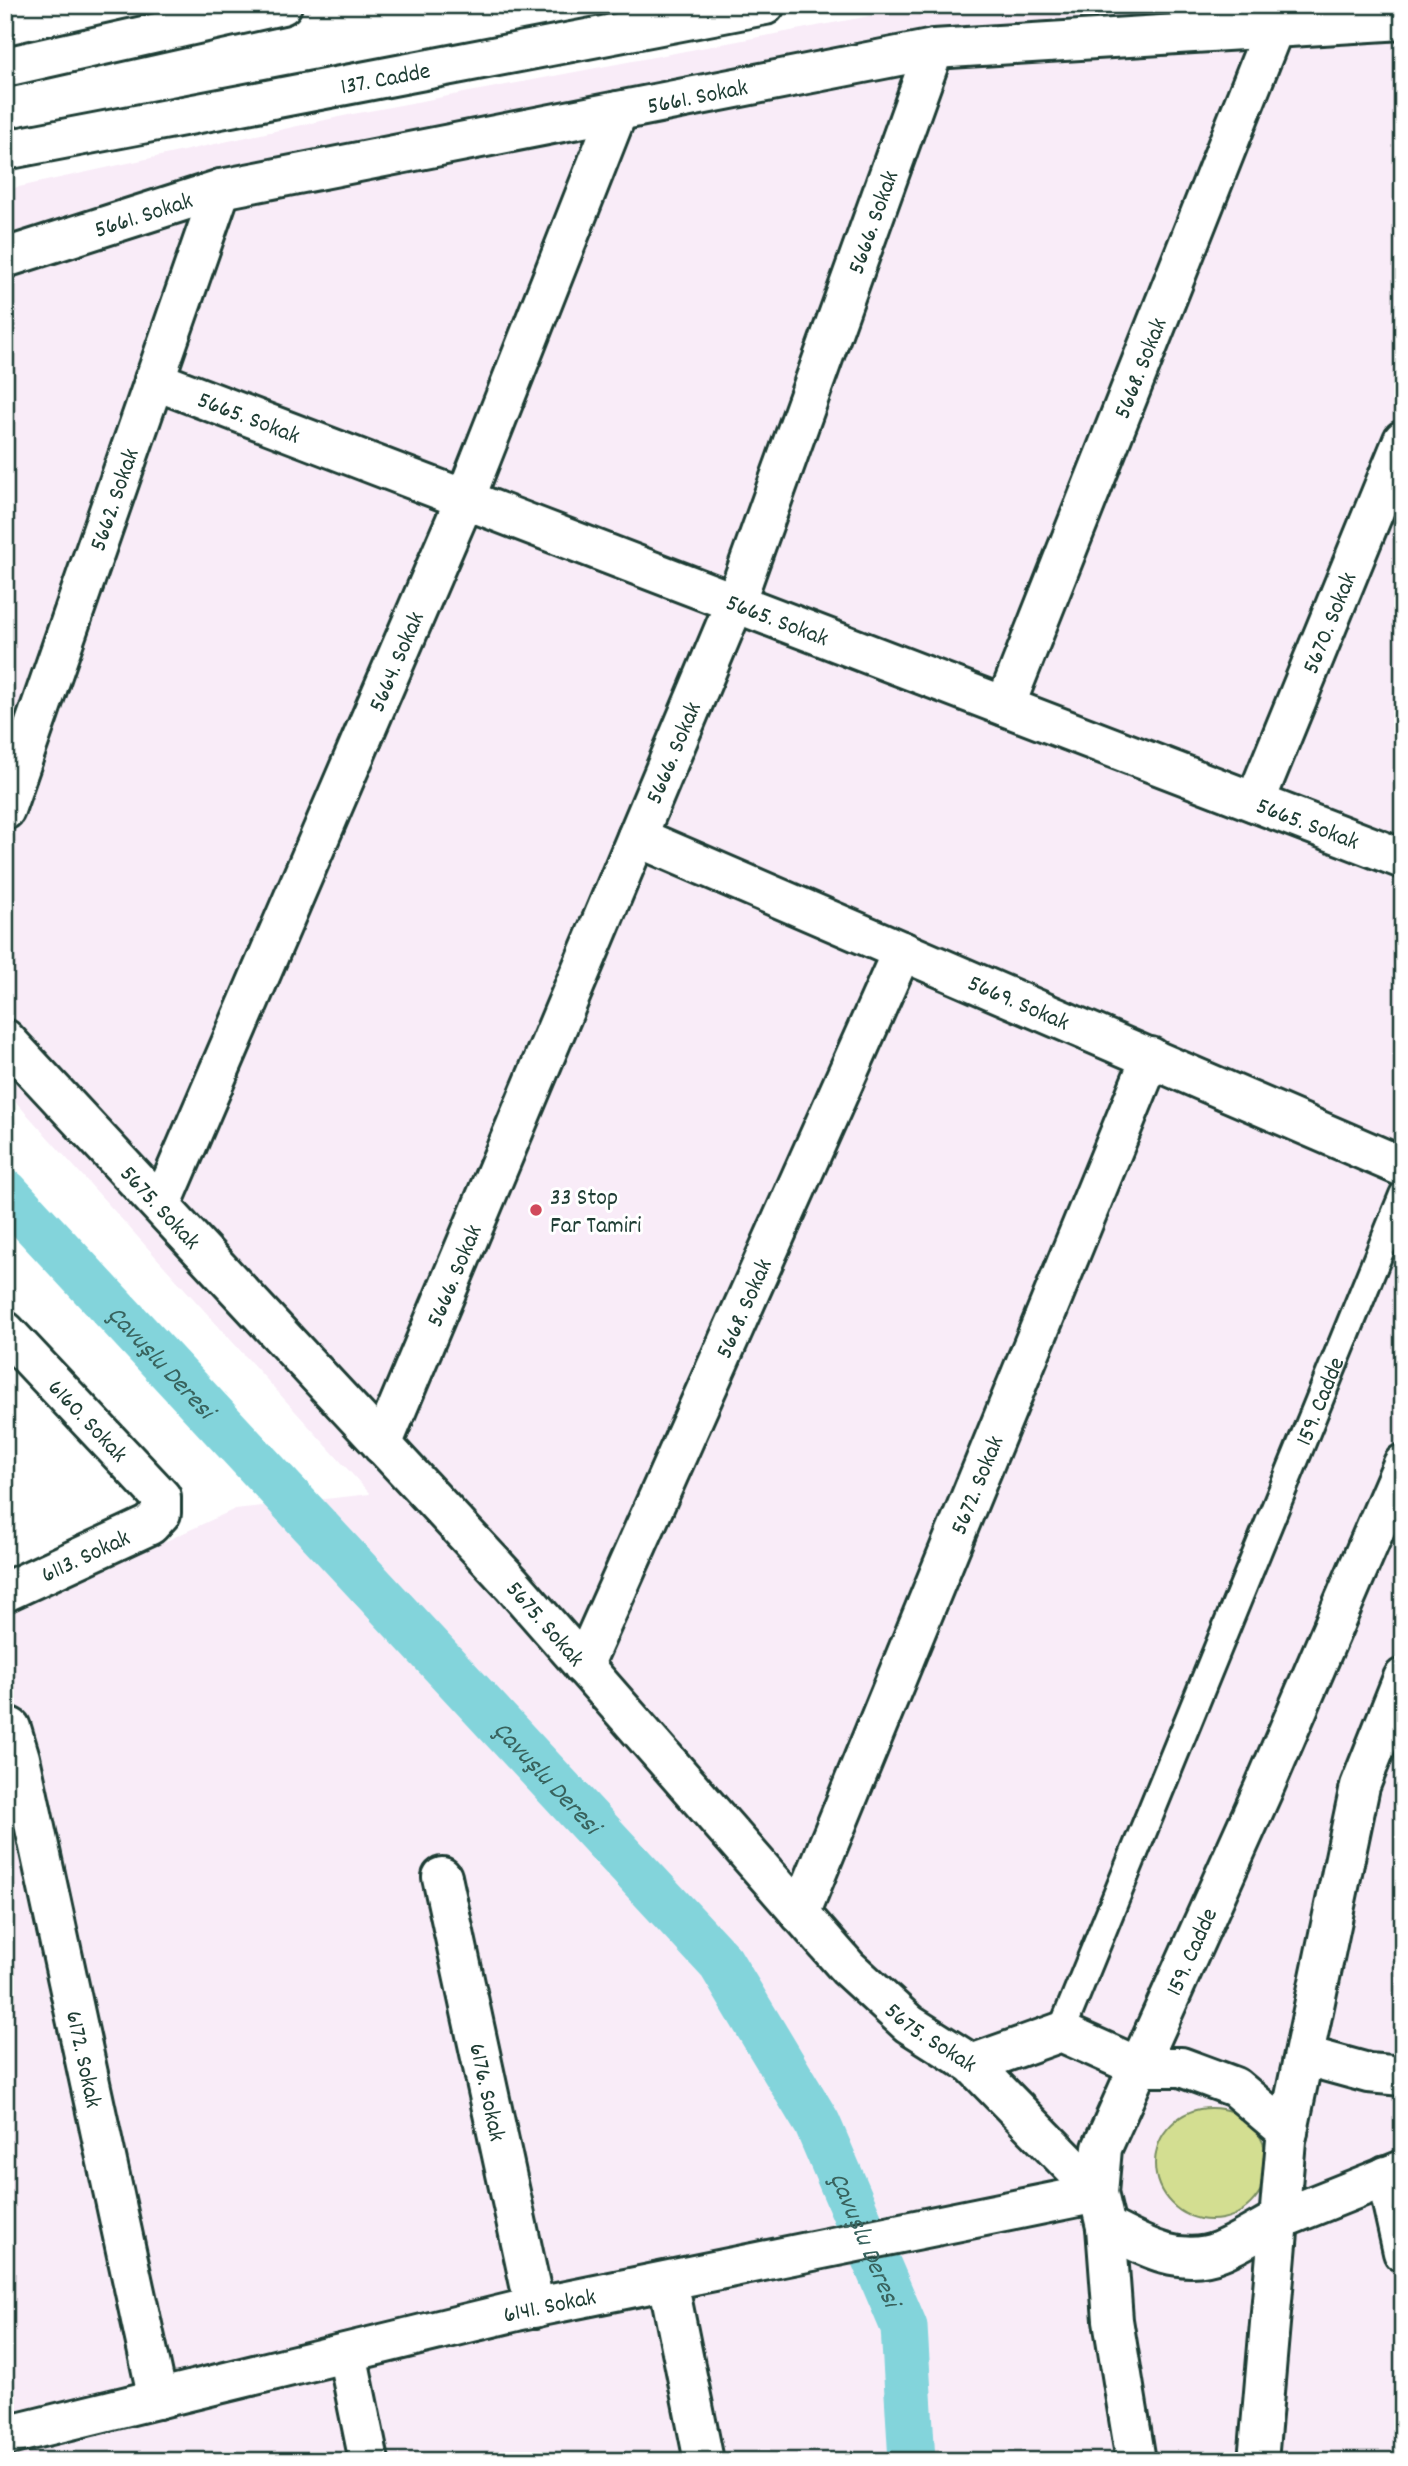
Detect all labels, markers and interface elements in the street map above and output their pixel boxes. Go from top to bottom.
street label: 137. Cadde [338,55,434,106]
street label: 5661. Sokak [645,72,751,125]
street label: 5666. Sokak [840,166,909,279]
street label: 5661. Sokak [90,185,198,248]
street label: 5668. Sokak [1107,313,1177,424]
street label: 5665. Sokak [192,384,304,454]
street label: 5662. Sokak [82,444,150,556]
street label: 5670. Sokak [1295,568,1367,679]
street label: 5665. Sokak [720,587,833,657]
street label: 5664. Sokak [361,607,435,718]
street label: 5666. Sokak [639,697,712,810]
street label: 5665. Sokak [1251,790,1363,861]
street label: 5669. Sokak [962,967,1074,1041]
street label: 5675. Sokak [111,1159,207,1259]
place label: 33 Stop Far Tamiri [550,1182,641,1244]
marker: 33 Stop Far Tamiri [528,1202,544,1218]
street label: 5666. Sokak [419,1220,492,1333]
street label: 5668. Sokak [708,1254,783,1365]
water label: Çavuşlu Deresi [98,1299,225,1432]
street label: 159. Cadde [1288,1352,1355,1451]
street label: 6160. Sokak [38,1373,134,1471]
street label: 5672. Sokak [943,1431,1014,1540]
street label: 6113. Sokak [36,1522,136,1593]
street label: 5675. Sokak [496,1574,591,1676]
water label: Çavuşlu Deresi [483,1714,610,1847]
street label: 159. Cadde [1159,1903,1228,2002]
street label: 5675. Sokak [876,1996,982,2083]
street label: 6172. Sokak [55,2008,109,2111]
street label: 6176. Sokak [458,2040,513,2145]
water label: Çavuşlu Deresi [818,2168,910,2317]
street label: 6141. Sokak [500,2281,599,2334]

